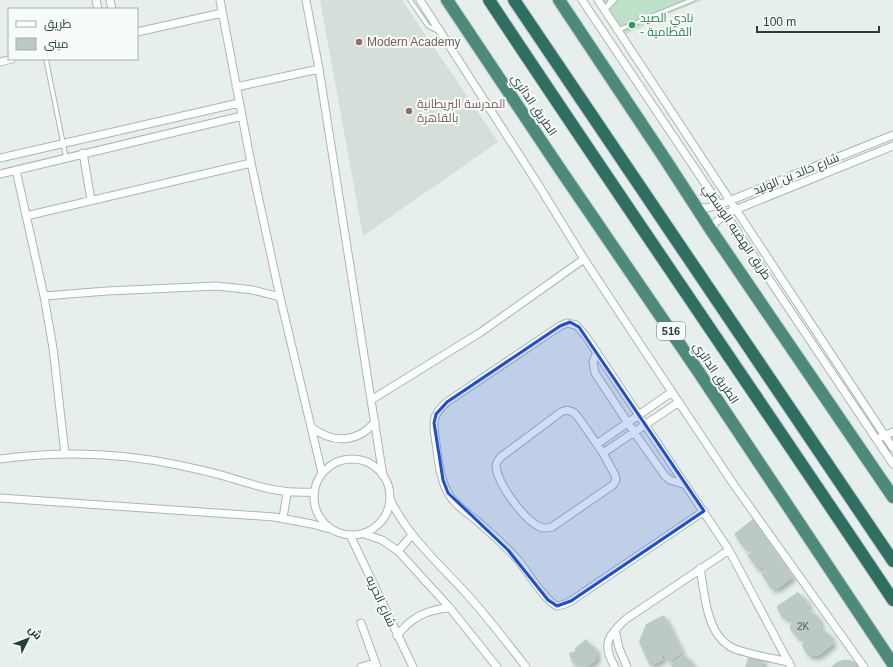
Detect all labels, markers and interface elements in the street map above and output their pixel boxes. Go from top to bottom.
legend [8,8,138,60]
scale bar [757,8,879,34]
place label: نادي الصيد - القطامية [640,11,693,39]
text: 100 m [763,15,796,29]
text: طريق [44,17,72,31]
marker: نادي الصيد - القطامية [627,20,637,30]
place label: Modern Academy [367,35,460,49]
text: مبنى [44,37,69,51]
marker: Modern Academy [354,37,364,47]
street label: الطريق الدائري [506,72,560,140]
place label: المدرسة البريطانية بالقاهرة [417,97,505,125]
marker: المدرسة البريطانية بالقاهرة [404,106,414,116]
street label: شارع خالد بن الوليد [751,150,841,199]
street label: طريق الهضبه الوسطي [697,182,774,284]
road number: 516 [657,322,685,340]
street label: الطريق الدائري [688,340,742,408]
street label: شارع الحريه [362,573,399,629]
north arrow [8,619,48,659]
house number: 2K [797,621,809,632]
text: ش [26,623,45,642]

